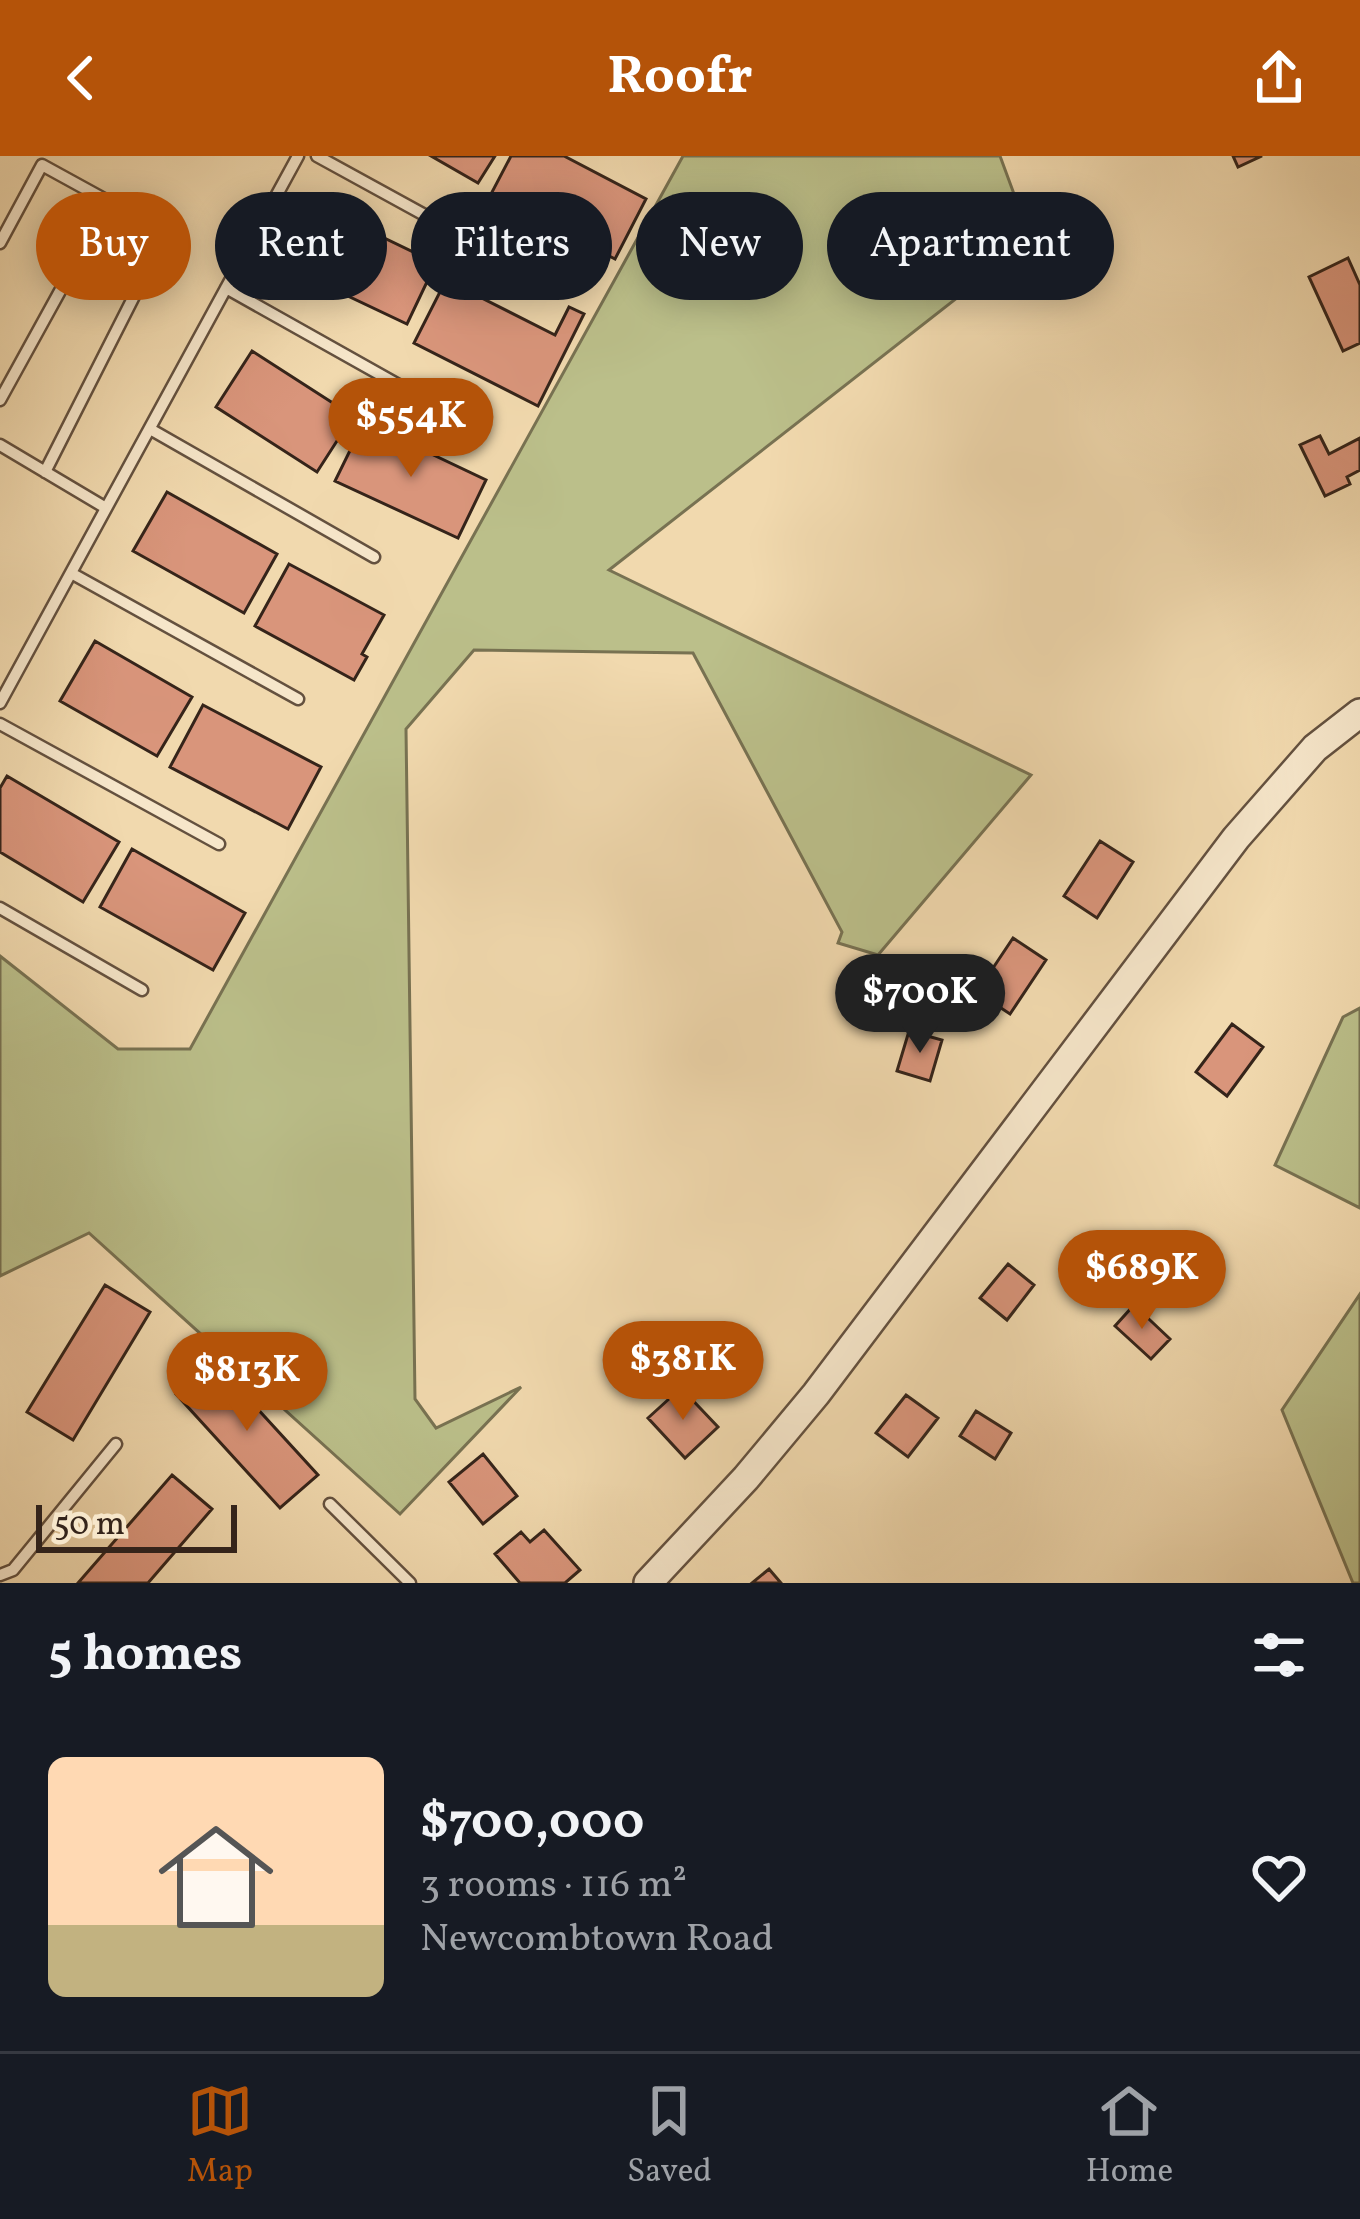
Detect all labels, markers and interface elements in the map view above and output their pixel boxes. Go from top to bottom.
text: Roofr [607,41,753,116]
icon: back [48,45,114,111]
icon: share [1246,45,1312,111]
chip: Buy [36,192,191,300]
chip: Rent [215,192,387,300]
chip: Filters [411,192,612,300]
chip: New [636,192,803,300]
chip: Apartment [827,192,1114,300]
pin: $554K [327,378,495,480]
text: $554K [355,390,467,444]
pin: $700K [836,954,1004,1056]
text: $700K [862,966,978,1020]
pin: $689K [1058,1230,1226,1332]
text: $689K [1085,1242,1199,1296]
pin: $381K [599,1321,767,1423]
pin: $813K [163,1332,331,1434]
text: $381K [630,1333,736,1387]
text: $813K [194,1344,300,1398]
scale bar [36,1499,237,1552]
text: 50 m [54,1503,125,1549]
text: 5 homes [48,1620,242,1691]
icon: filters [1246,1622,1312,1688]
text: $700,000 [420,1788,644,1859]
icon: home [144,1805,288,1949]
icon: heart [1246,1844,1312,1910]
text: 3 rooms · 116 m² [420,1859,687,1913]
text: Newcombtown Road [420,1913,774,1967]
tab: Map [187,2078,253,2196]
tab: Saved [627,2078,712,2196]
tab: Home [1086,2078,1173,2196]

